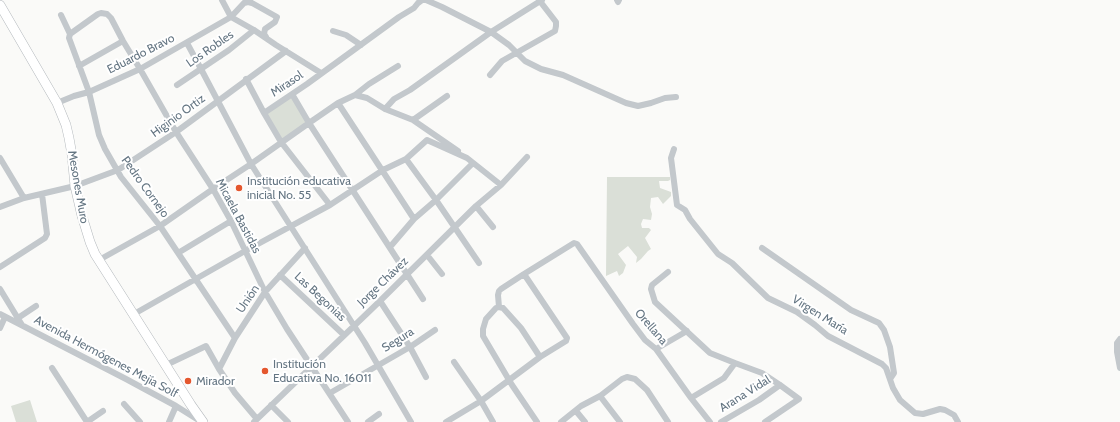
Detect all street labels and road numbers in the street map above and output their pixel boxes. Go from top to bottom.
street label: Los Robles [184,28,236,70]
street label: Eduardo Bravo [105,31,177,77]
street label: Mirasol [268,68,306,100]
street label: Higinio Ortiz [148,92,208,140]
street label: Mesones Muro [64,149,92,225]
street label: Pedro Cornejo [118,154,172,220]
street label: Micaela Bastidas [212,176,264,256]
street label: Jorge Chávez [355,254,411,310]
street label: Las Begonias [291,269,349,325]
street label: Unión [233,282,263,316]
street label: Virgen María [789,292,851,338]
street label: Orellana [632,306,670,348]
street label: Avenida Hermógenes Mejía Solf [32,313,180,401]
street label: Segura [379,325,417,355]
street label: Arana Vidal [717,373,773,415]

